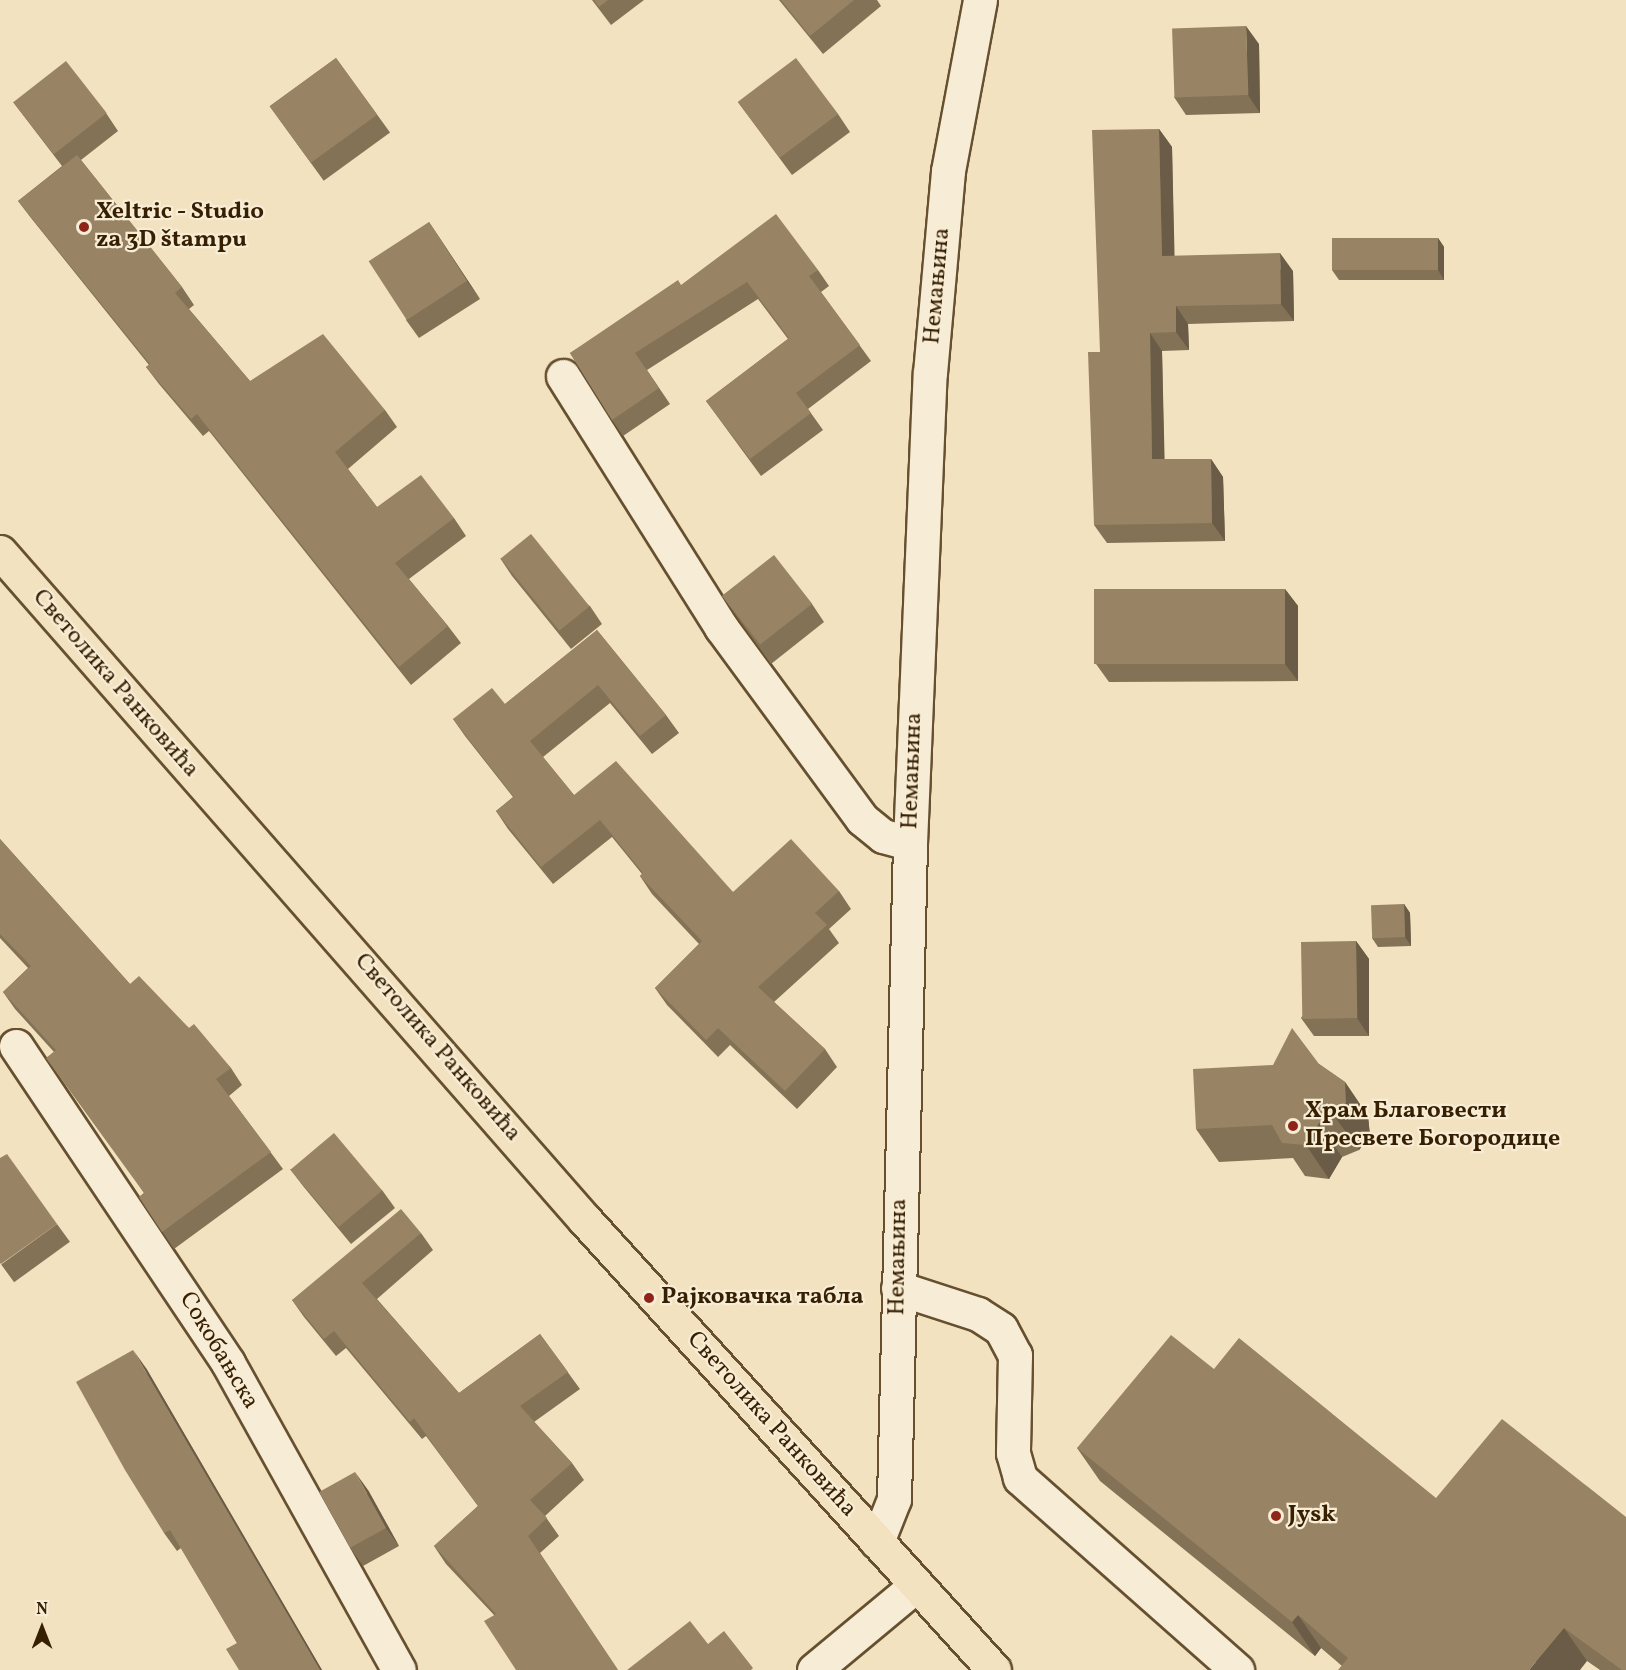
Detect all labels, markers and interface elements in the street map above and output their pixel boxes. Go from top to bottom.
place label: Xeltric - Studio za 3D štampu [96,199,265,255]
marker: Xeltric - Studio za 3D štampu [77,220,91,234]
street label: Немањина [919,227,957,345]
street label: Светолика Ранковића [25,584,205,784]
street label: Немањина [897,712,929,830]
street label: Светолика Ранковића [347,948,527,1148]
place label: Храм Благовести Пресвете Богородице [1305,1098,1560,1154]
marker: Храм Благовести Пресвете Богородице [1286,1119,1300,1133]
street label: Немањина [884,1198,914,1316]
place label: Рајковачка табла [661,1284,864,1312]
street label: Сокобањска [172,1287,264,1415]
marker: Рајковачка табла [642,1291,656,1305]
street label: Светолика Ранковића [680,1326,862,1524]
place label: Jysk [1288,1502,1336,1530]
marker: Jysk [1269,1509,1283,1523]
north arrow [12,1598,72,1658]
text: N [36,1599,48,1621]

